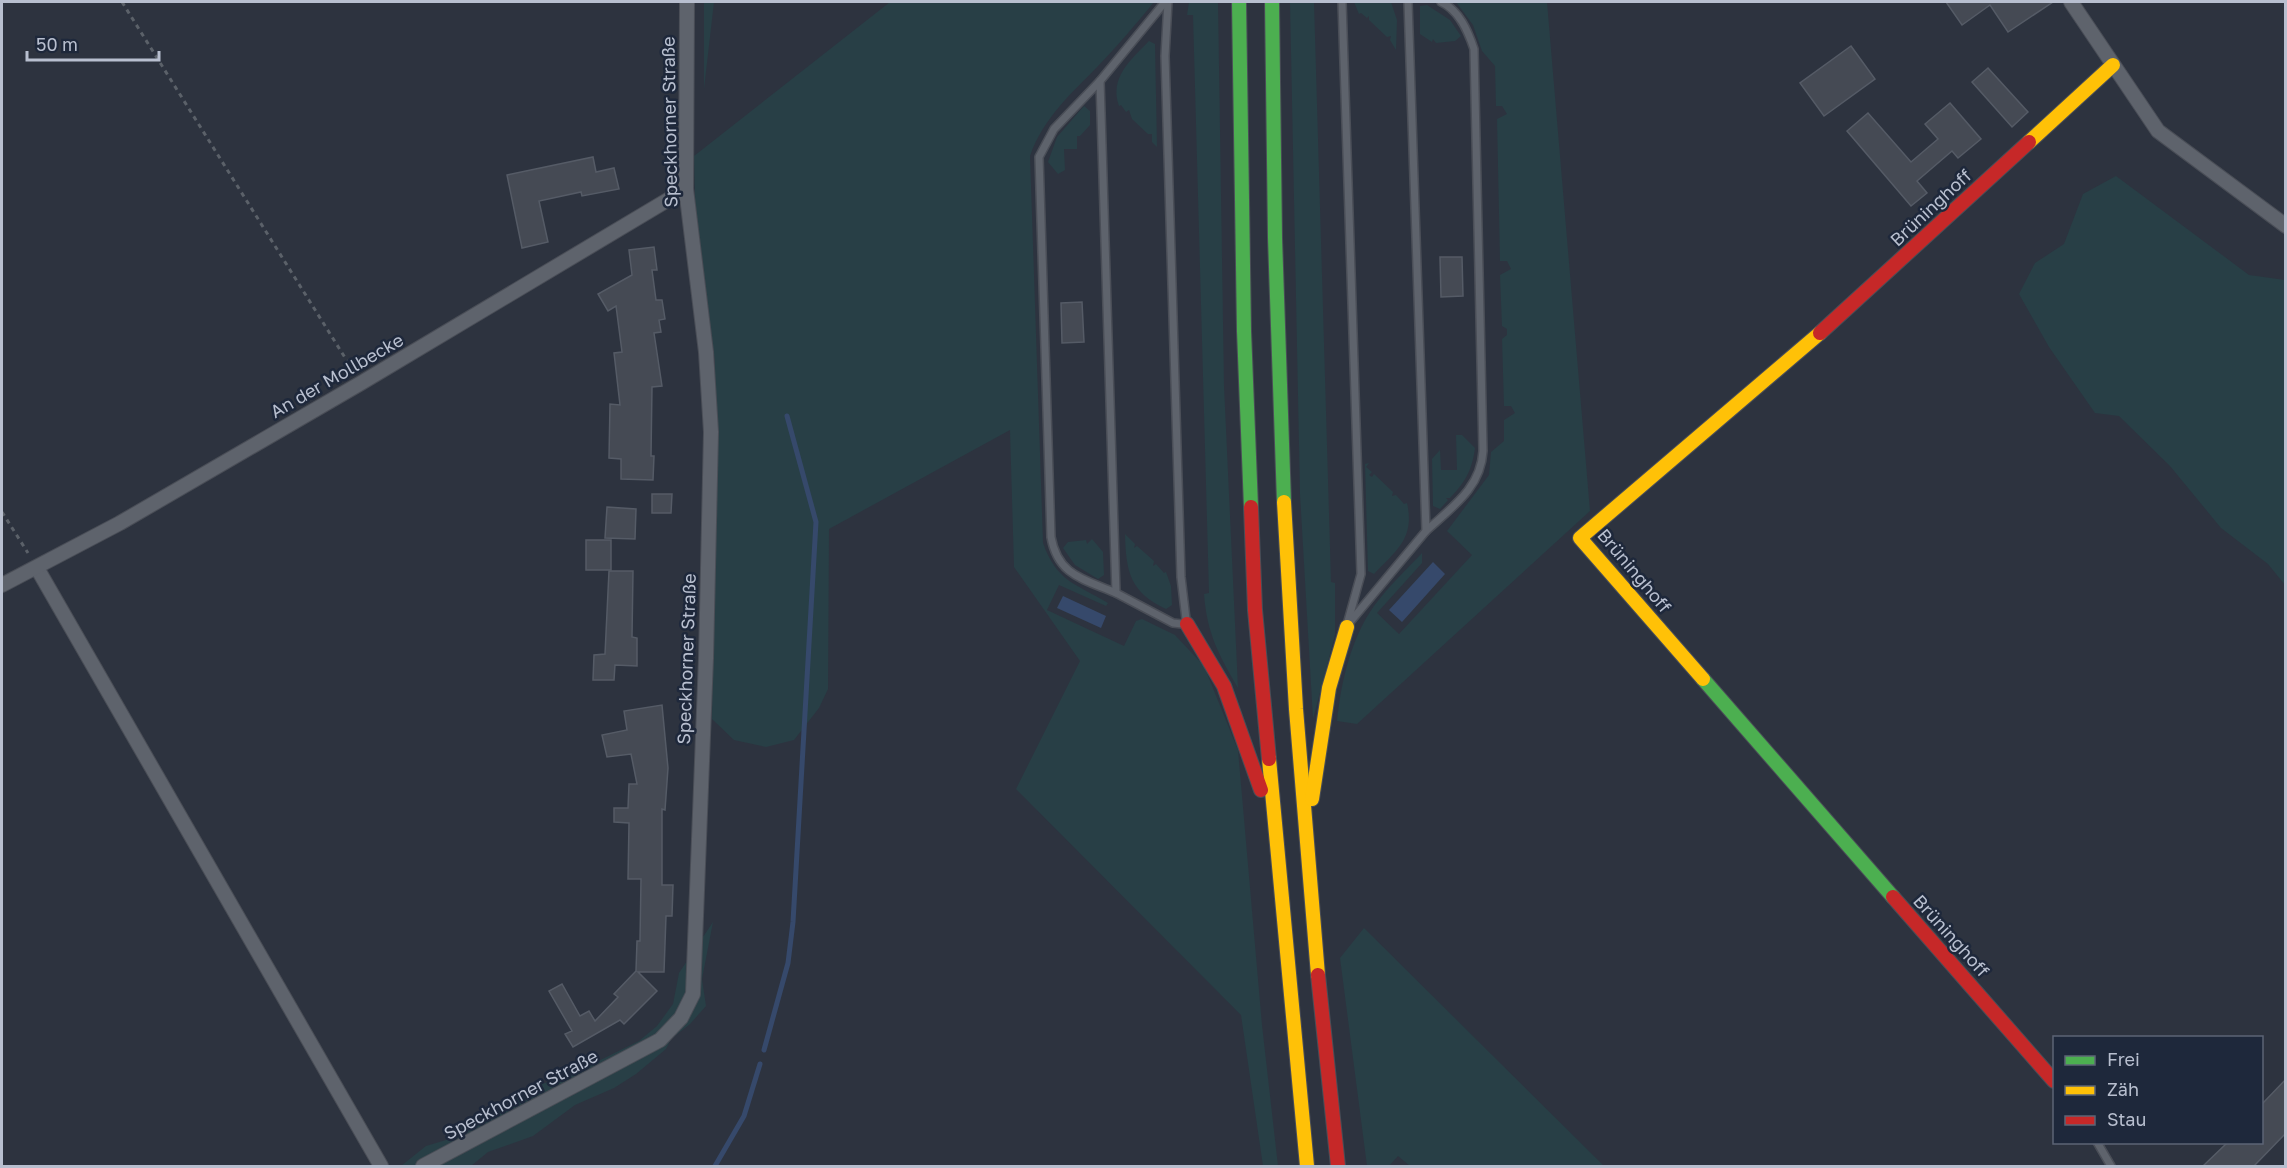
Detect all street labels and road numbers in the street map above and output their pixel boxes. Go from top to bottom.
street label: Speckhorner Straße [657,36,681,208]
street label: Brüninghoff [1885,164,1976,250]
street label: An der Mollbecke [266,328,407,422]
street label: Brüninghoff [1593,524,1677,617]
street label: Speckhorner Straße [672,573,700,745]
street label: Brüninghoff [1909,890,1995,981]
street label: Speckhorner Straße [440,1044,601,1144]

